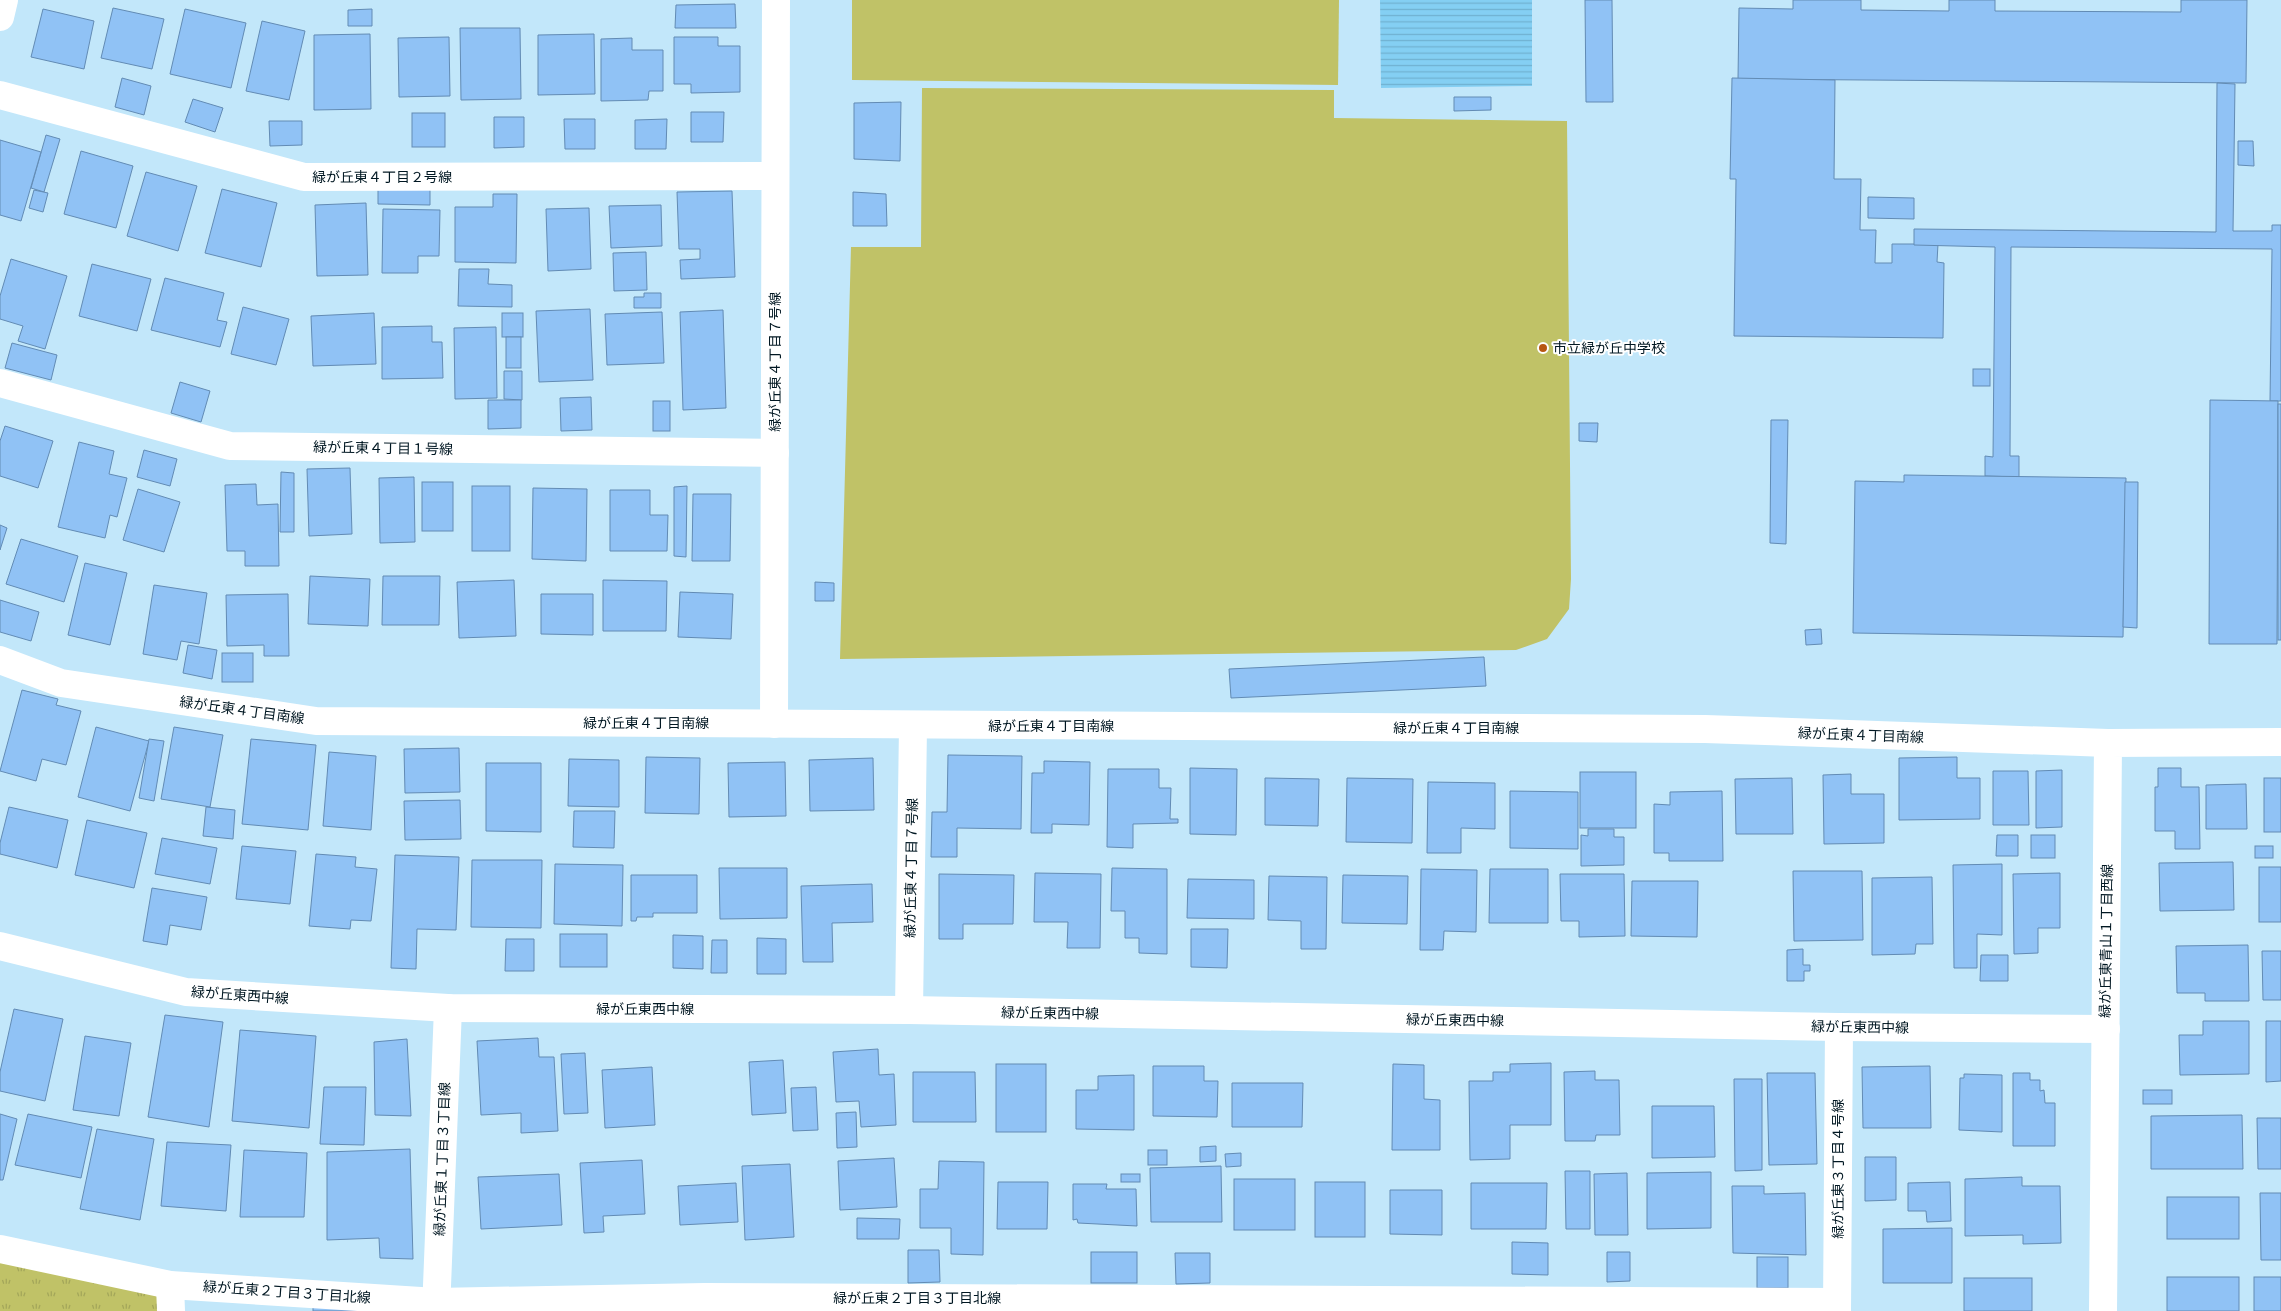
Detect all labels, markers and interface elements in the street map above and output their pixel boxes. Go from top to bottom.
street label: 緑が丘東４丁目２号線 [312,169,452,185]
street label: 緑が丘東４丁目７号線 [767,292,783,432]
place label: 市立緑が丘中学校 [1553,340,1665,356]
marker: 市立緑が丘中学校 [1537,342,1549,354]
street label: 緑が丘東４丁目１号線 [313,439,453,457]
street label: 緑が丘東４丁目南線 [178,693,306,727]
street label: 緑が丘東４丁目南線 [583,715,709,731]
street label: 緑が丘東４丁目南線 [988,718,1114,734]
street label: 緑が丘東４丁目南線 [1393,720,1519,736]
street label: 緑が丘東４丁目南線 [1798,725,1924,745]
street label: 緑が丘東４丁目７号線 [902,798,920,938]
street label: 緑が丘東青山１丁目西線 [2097,864,2115,1018]
street label: 緑が丘東西中線 [191,984,289,1006]
street label: 緑が丘東西中線 [596,1001,694,1017]
street label: 緑が丘東西中線 [1001,1004,1099,1022]
street label: 緑が丘東西中線 [1406,1011,1504,1029]
street label: 緑が丘東西中線 [1811,1018,1909,1036]
street label: 緑が丘東１丁目３丁目線 [431,1082,453,1236]
street label: 緑が丘東３丁目４号線 [1830,1099,1846,1239]
street label: 緑が丘東２丁目３丁目北線 [203,1278,371,1306]
street label: 緑が丘東２丁目３丁目北線 [833,1290,1001,1306]

